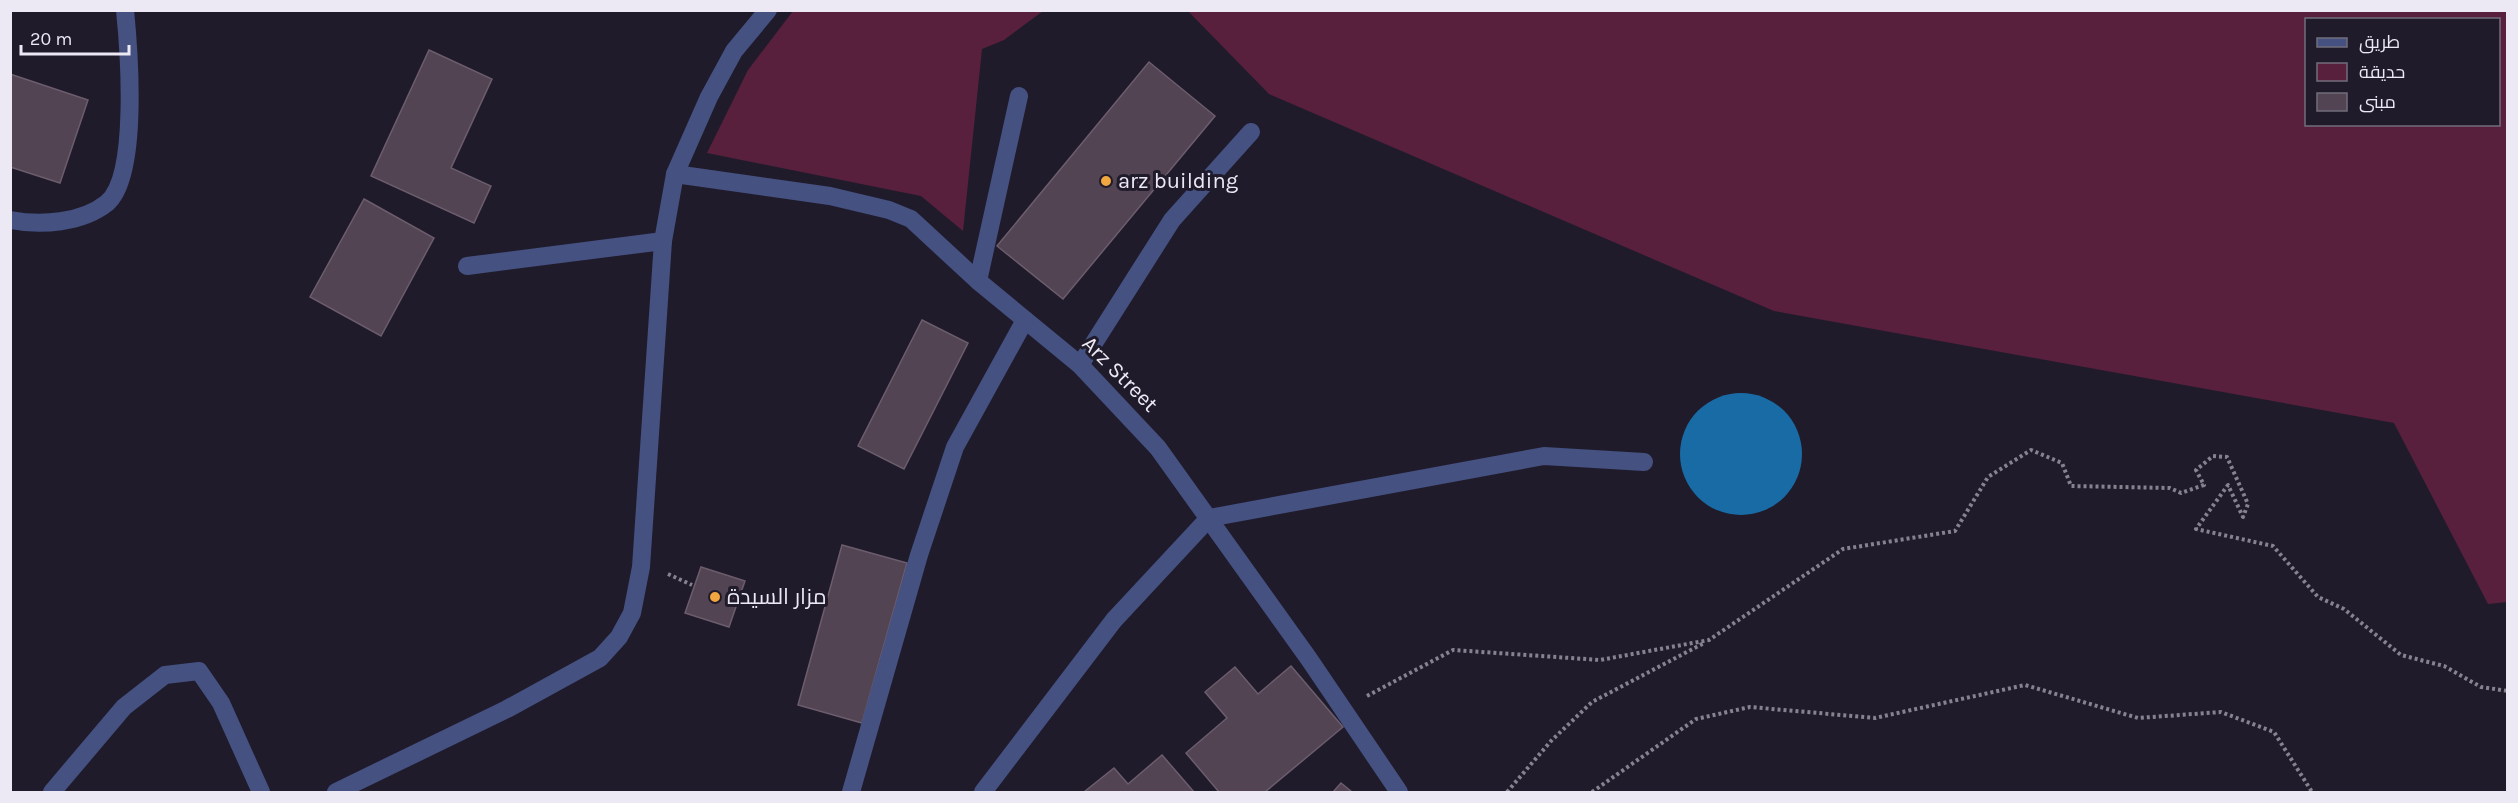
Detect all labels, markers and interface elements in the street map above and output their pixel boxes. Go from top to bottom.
scale bar [21,18,129,56]
legend [2305,18,2500,126]
text: 20 m [30,28,72,50]
text: طريق [2359,31,2400,54]
text: حديقة [2359,61,2405,83]
text: مبنى [2359,91,2396,113]
place label: arz building [1118,168,1239,194]
marker: arz building [1099,174,1113,188]
street label: Arz Street [1077,331,1163,417]
place label: مزار السيدة [727,584,827,610]
marker: مزار السيدة [708,590,722,604]

